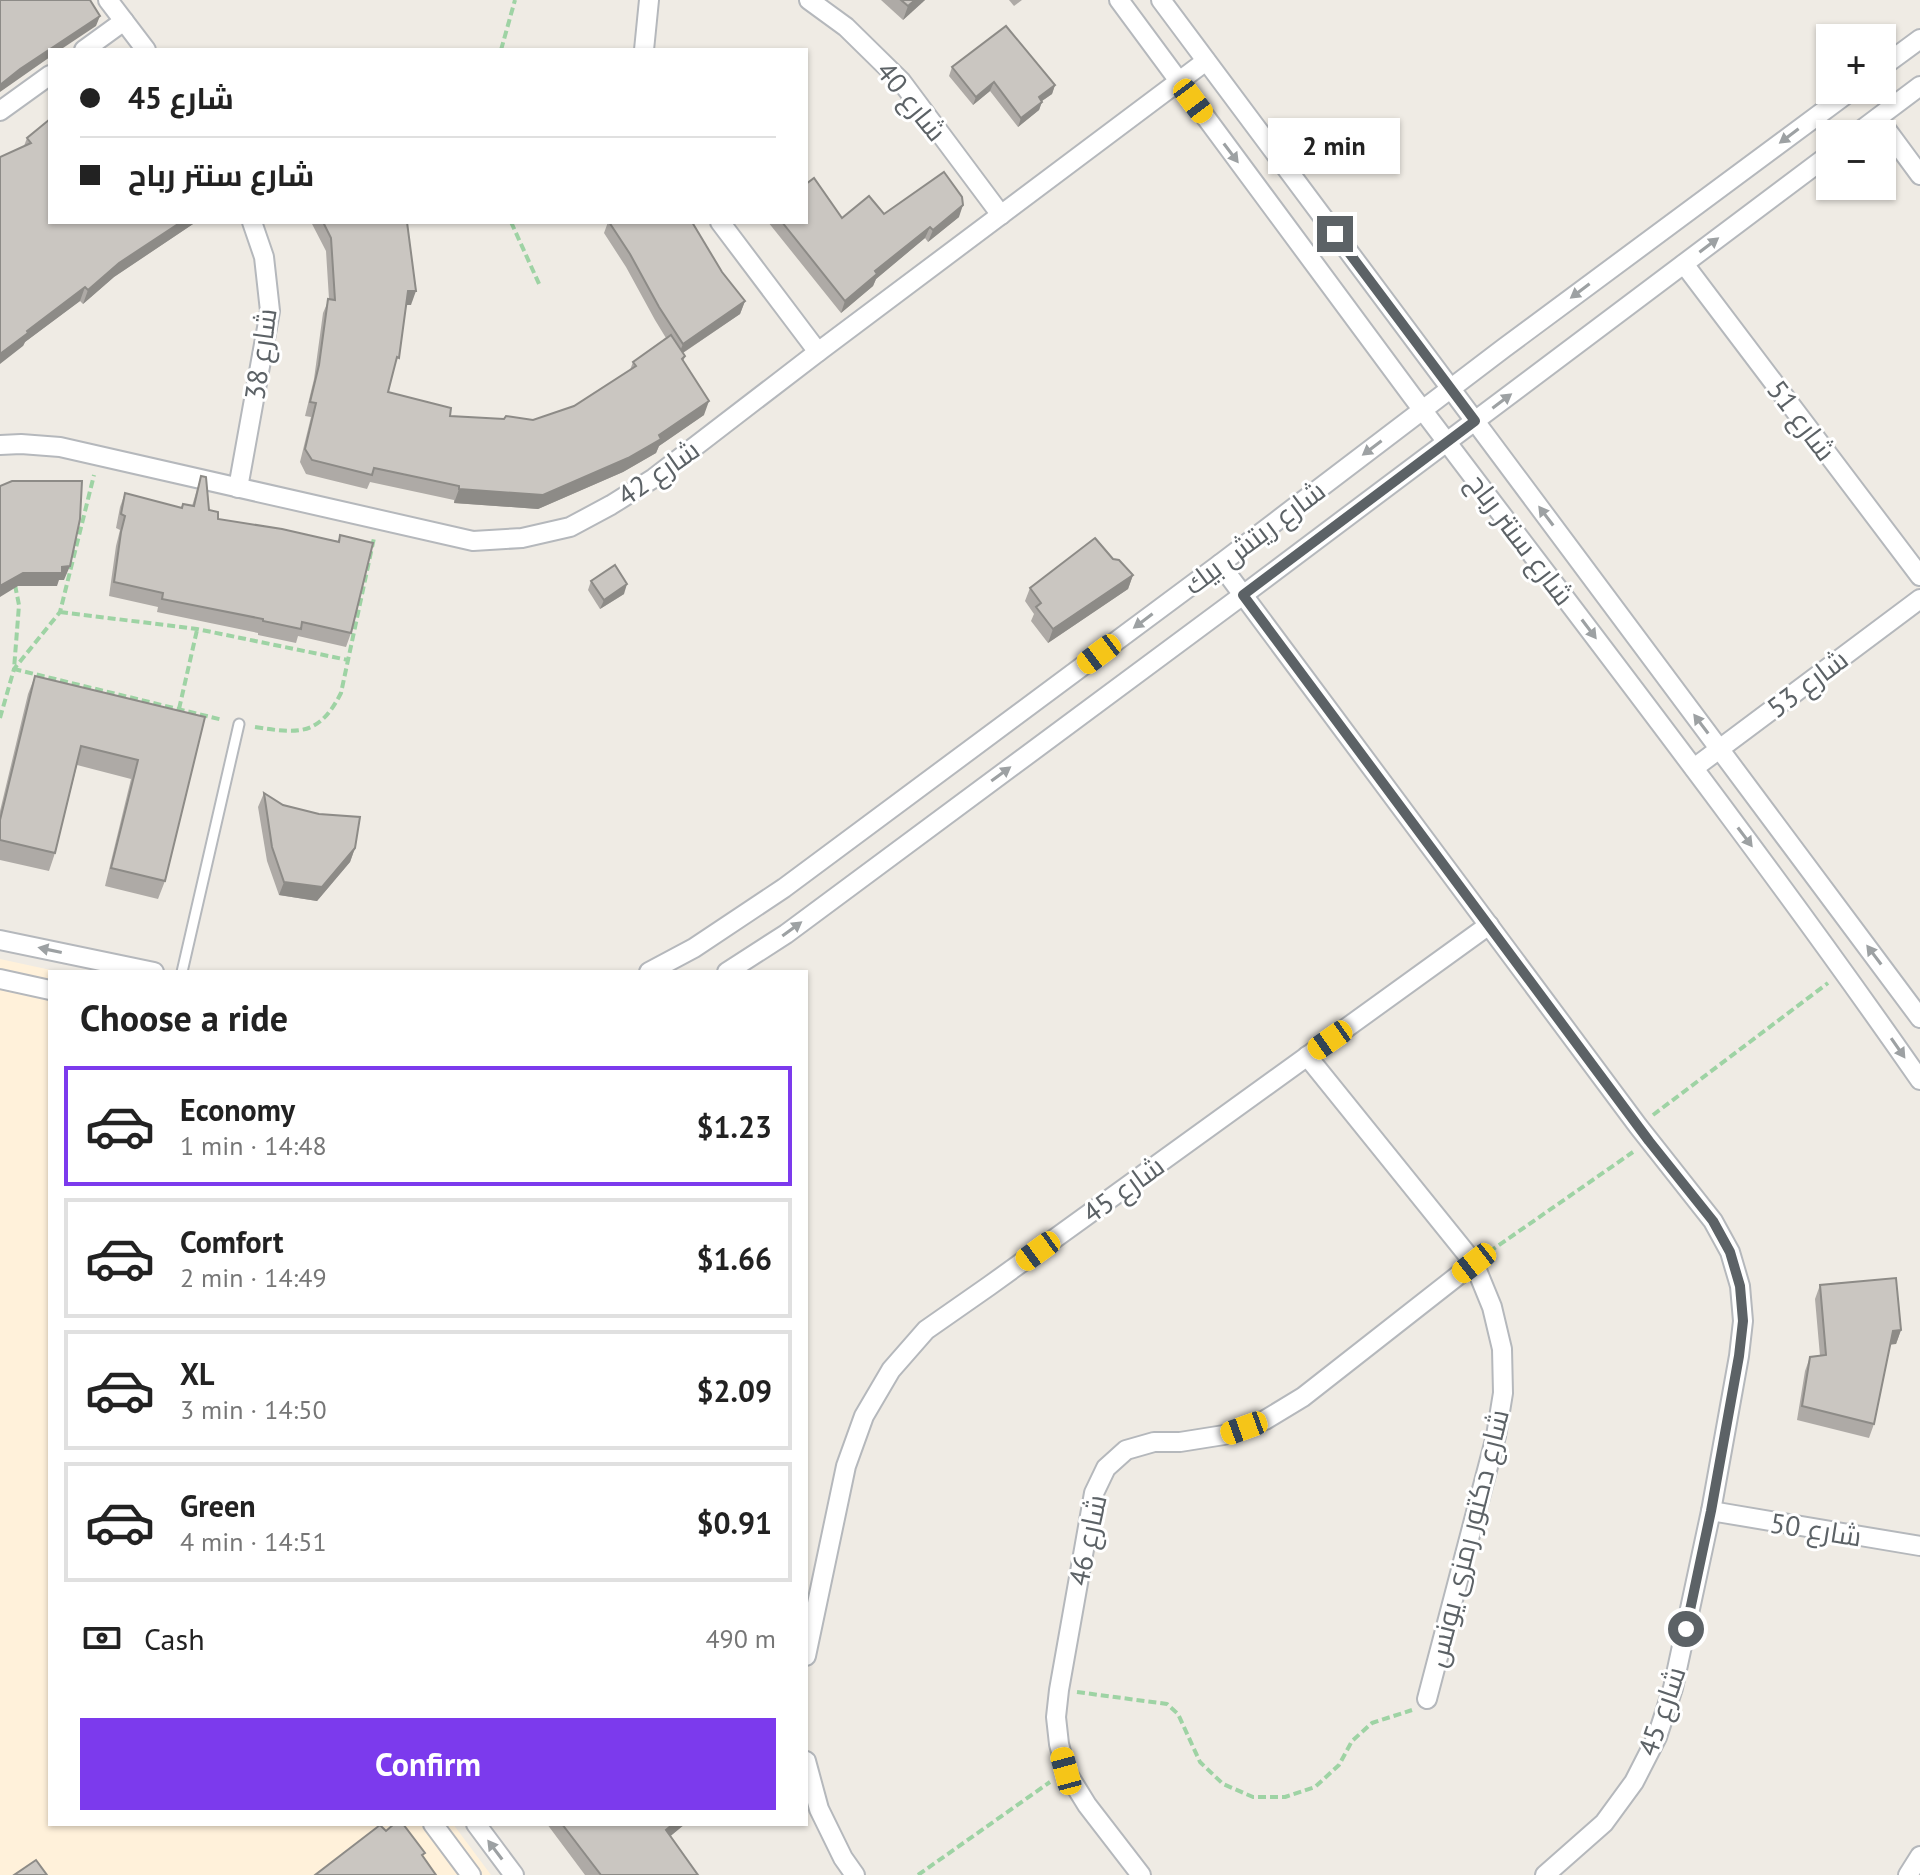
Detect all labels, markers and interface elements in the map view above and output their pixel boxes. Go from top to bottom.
map controls [1816,24,1896,200]
button: + [1816,24,1896,104]
street label: شارع 40 [868,54,955,149]
car [1169,75,1217,127]
text: شارع 45 [128,78,234,117]
callout: 2 min [1269,118,1401,174]
button: − [1816,120,1896,200]
one-way arrow [1779,128,1799,144]
text: 2 min [1302,129,1366,162]
one-way arrow [1223,143,1239,163]
text: شارع سنتر رباح [128,155,314,194]
route end [1317,216,1353,252]
one-way arrow [1699,238,1719,254]
one-way arrow [1570,283,1590,299]
street label: شارع 38 [235,306,286,402]
street label: شارع 51 [1759,372,1845,469]
one-way arrow [1491,394,1512,410]
street label: شارع 42 [610,430,707,514]
one-way arrow [1362,439,1382,455]
street label: شارع سنتر رباح [1458,465,1583,613]
street label: شارع ريتش بيك [1176,472,1333,603]
one-way arrow [1538,506,1554,526]
one-way arrow [1132,613,1153,629]
one-way arrow [1581,619,1597,640]
car [1073,630,1125,678]
street label: شارع 53 [1759,640,1856,726]
one-way arrow [1694,714,1709,735]
one-way arrow [991,767,1012,783]
one-way arrow [1737,827,1753,848]
one-way arrow [782,922,803,937]
one-way arrow [37,943,62,956]
one-way arrow [1866,945,1882,965]
text: Choose a ride [80,994,288,1041]
car [1303,1016,1357,1064]
one-way arrow [1890,1038,1905,1059]
icon: car [84,1090,156,1162]
text: Economy [180,1090,295,1129]
text: $1.23 [697,1107,772,1146]
text: 1 min · 14:48 [180,1129,327,1162]
street label: شارع 45 [1075,1147,1172,1232]
icon: car [84,1222,156,1294]
text: Comfort [180,1222,283,1261]
car [1012,1227,1064,1275]
text: $1.66 [697,1239,772,1278]
car [1448,1239,1500,1287]
text: 2 min · 14:49 [180,1261,327,1294]
icon: car [84,1354,156,1426]
text: XL [180,1354,214,1393]
text: $2.09 [697,1371,772,1410]
text: 3 min · 14:50 [180,1393,327,1426]
street label: شارع دكتور رمزى يونس [1417,1405,1518,1671]
car [1217,1409,1271,1447]
icon: car [84,1486,156,1558]
text: Green [180,1486,255,1525]
street label: شارع 46 [1059,1491,1116,1589]
text: $0.91 [697,1503,772,1542]
street label: شارع 50 [1767,1504,1864,1555]
text: 4 min · 14:51 [180,1525,327,1558]
route start [1668,1611,1704,1647]
icon: cash [80,1616,124,1660]
text: Cash [144,1619,205,1658]
text: 490 m [705,1622,776,1655]
street label: شارع 45 [1628,1661,1694,1761]
button: Confirm [80,1718,776,1810]
car [1048,1745,1084,1797]
one-way arrow [488,1839,504,1860]

